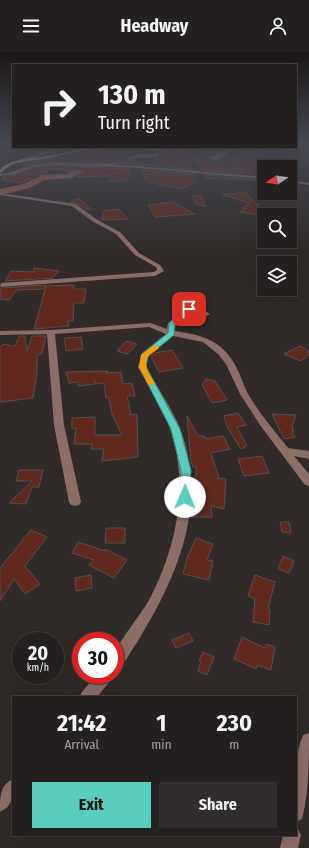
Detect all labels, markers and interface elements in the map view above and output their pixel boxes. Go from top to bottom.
icon: menu [20,15,42,37]
text: Headway [121,15,188,37]
icon: person [267,15,289,37]
text: 130 m [98,78,166,111]
icon: right [32,80,84,132]
text: Turn right [98,112,170,134]
north arrow [257,160,297,200]
map controls [257,160,297,296]
button: search [257,208,297,248]
button: layers [257,256,297,296]
pin [172,292,206,326]
icon: arrive [178,298,200,320]
position arrow [164,476,206,518]
speed limit sign: 30 [72,632,124,684]
text: 20 [28,641,48,665]
text: km/h [27,662,49,674]
text: 21:42 [57,709,106,737]
text: 1 [156,709,167,737]
text: 230 [216,709,252,737]
text: Arrival [64,737,99,752]
text: min [151,737,171,752]
text: m [229,737,239,752]
button: Exit [32,782,151,828]
button: Share [159,782,277,828]

